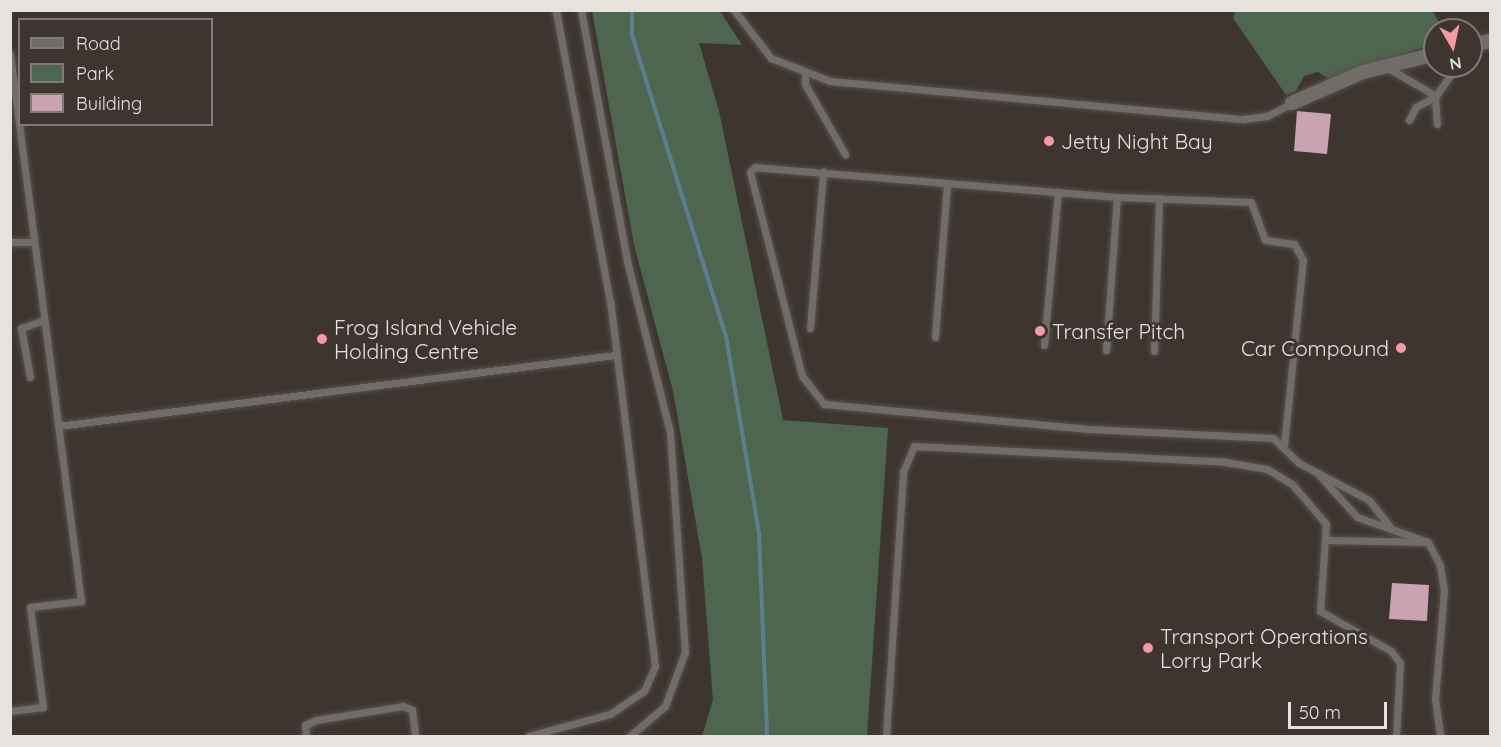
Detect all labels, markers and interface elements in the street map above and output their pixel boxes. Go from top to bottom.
legend [18,18,213,126]
north arrow [1423,18,1483,78]
text: Road [76,32,121,55]
text: N [1448,53,1463,75]
text: Park [76,62,114,85]
text: Building [76,92,142,115]
place label: Jetty Night Bay [1061,128,1213,154]
marker: Jetty Night Bay [1042,134,1056,148]
place label: Frog Island Vehicle Holding Centre [334,314,517,364]
place label: Transfer Pitch [1052,318,1185,344]
marker: Transfer Pitch [1033,324,1047,338]
marker: Frog Island Vehicle Holding Centre [315,332,329,346]
place label: Car Compound [1241,335,1389,361]
marker: Car Compound [1394,341,1408,355]
place label: Transport Operations Lorry Park [1160,623,1368,673]
marker: Transport Operations Lorry Park [1141,641,1155,655]
scale bar [1291,690,1390,728]
text: 50 m [1299,701,1341,724]

